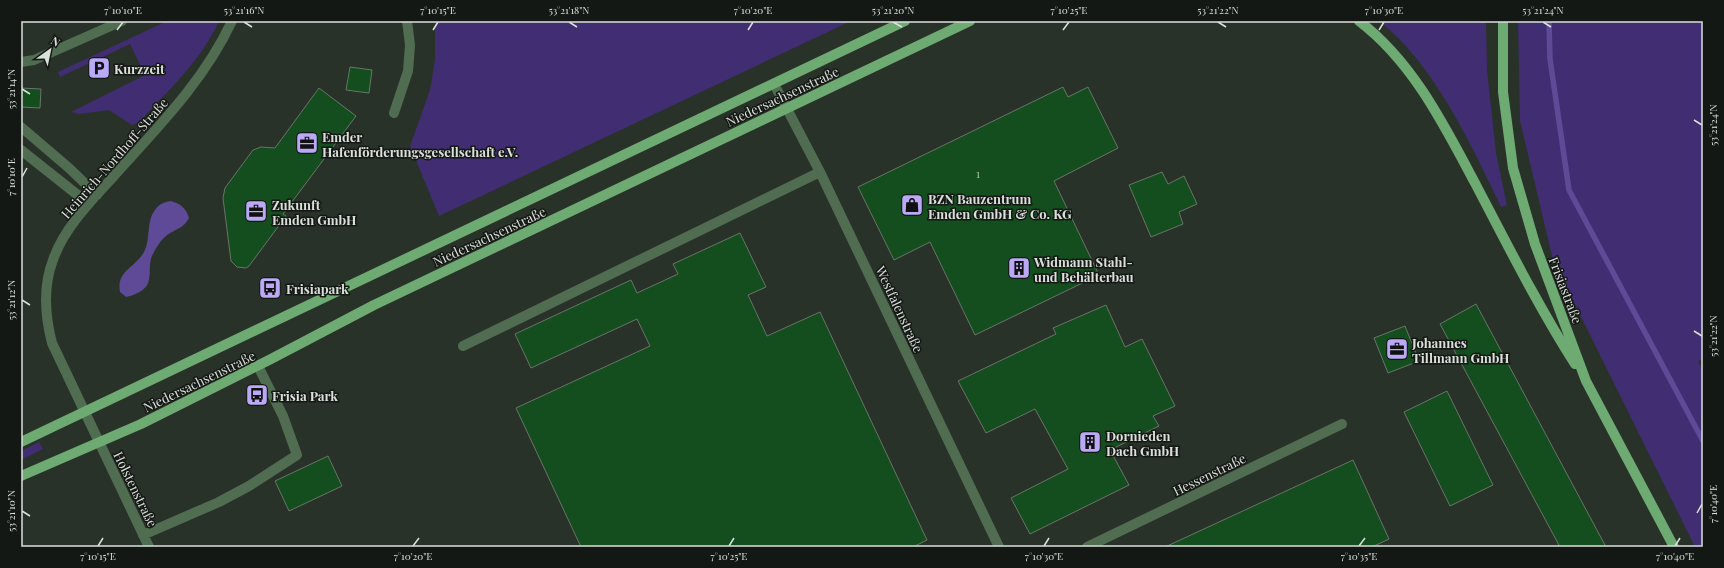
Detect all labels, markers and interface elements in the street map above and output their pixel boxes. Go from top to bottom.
text: 7°10'10"E [104,3,142,17]
text: 53°21'16"N [224,3,264,17]
text: 7°10'15"E [420,3,456,17]
text: 53°21'18"N [549,3,589,17]
text: 7°10'20"E [734,3,772,17]
text: 53°21'20"N [872,3,914,17]
text: 7°10'25"E [1051,3,1087,17]
text: 53°21'22"N [1197,3,1239,17]
text: 7°10'30"E [1365,3,1403,17]
text: 53°21'24"N [1522,3,1564,17]
north arrow [30,30,70,70]
text: N [48,33,63,50]
parking icon: Kurzzeit [86,55,112,81]
place label: Kurzzeit [114,60,165,77]
street label: Niedersachsenstraße [723,62,842,130]
text: 53°21'14"N [4,69,18,109]
street label: Heinrich-Nordhoff-Straße [57,94,171,222]
text: 53°21'24"N [1706,104,1720,146]
place label: Emder Hafenförderungsgesellschaft e.V. [322,128,518,160]
office icon: Emder Hafenförderungsgesellschaft e.V. [294,130,320,156]
text: 7°10'10"E [4,158,18,196]
house number: 1 [976,166,980,181]
place label: BZN Bauzentrum Emden GmbH & Co. KG [928,190,1072,222]
shop icon: BZN Bauzentrum Emden GmbH & Co. KG [899,192,925,218]
place label: Zukunft Emden GmbH [272,196,356,228]
office icon: Zukunft Emden GmbH [243,198,269,224]
street label: Niedersachsenstraße [430,202,549,270]
place label: Widmann Stahl- und Behälterbau [1033,253,1134,285]
street label: Frisiastraße [1546,254,1587,326]
building icon: Widmann Stahl- und Behälterbau [1006,255,1032,281]
street label: Westfalenstraße [872,262,928,355]
bus stop icon: Frisiapark [257,275,283,301]
text: 53°21'12"N [4,280,18,320]
place label: Frisiapark [286,280,349,297]
text: 53°21'22"N [1706,315,1720,357]
place label: Johannes Tillmann GmbH [1411,334,1510,366]
office icon: Johannes Tillmann GmbH [1384,336,1410,362]
street label: Niedersachsenstraße [140,346,258,416]
bus stop icon: Frisia Park [244,382,270,408]
place label: Frisia Park [272,387,338,404]
place label: Dornieden Dach GmbH [1106,427,1179,459]
building icon: Dornieden Dach GmbH [1077,429,1103,455]
street label: Holstenstraße [110,448,162,530]
street label: Hessenstraße [1170,449,1249,499]
text: 7°10'40"E [1706,485,1720,523]
text: 53°21'10"N [4,490,18,532]
text: 7°10'15"E [80,549,116,563]
text: 7°10'20"E [394,549,432,563]
text: 7°10'25"E [711,549,747,563]
text: 7°10'30"E [1025,549,1063,563]
text: 7°10'35"E [1341,549,1377,563]
text: 7°10'40"E [1656,549,1694,563]

